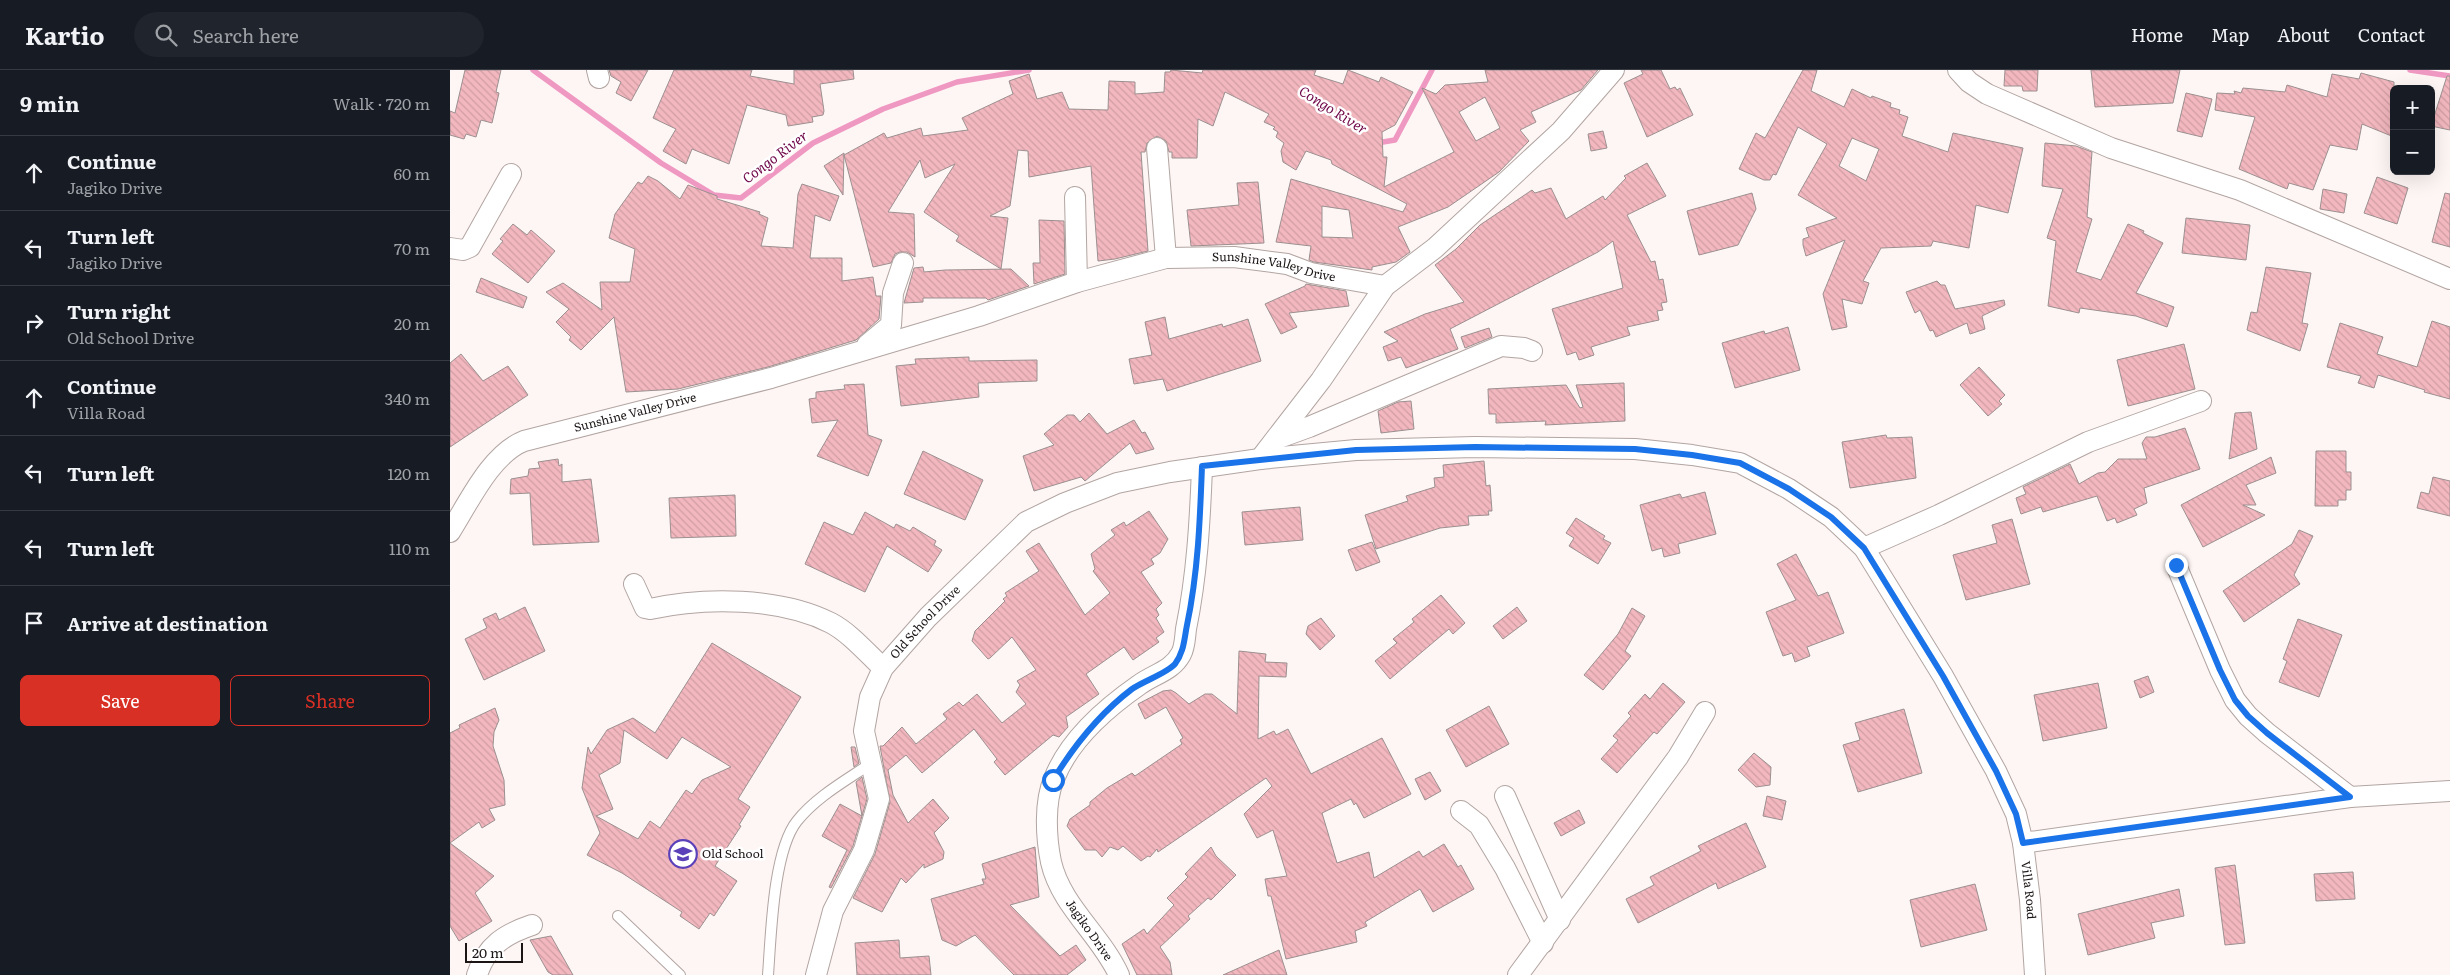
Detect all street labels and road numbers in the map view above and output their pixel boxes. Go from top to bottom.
street label: Sunshine Valley Drive [1212,247,1337,285]
street label: Sunshine Valley Drive [572,387,698,436]
street label: Old School Drive [885,581,964,662]
street label: Villa Road [2017,860,2041,921]
street label: Jagiko Drive [1062,895,1118,964]

